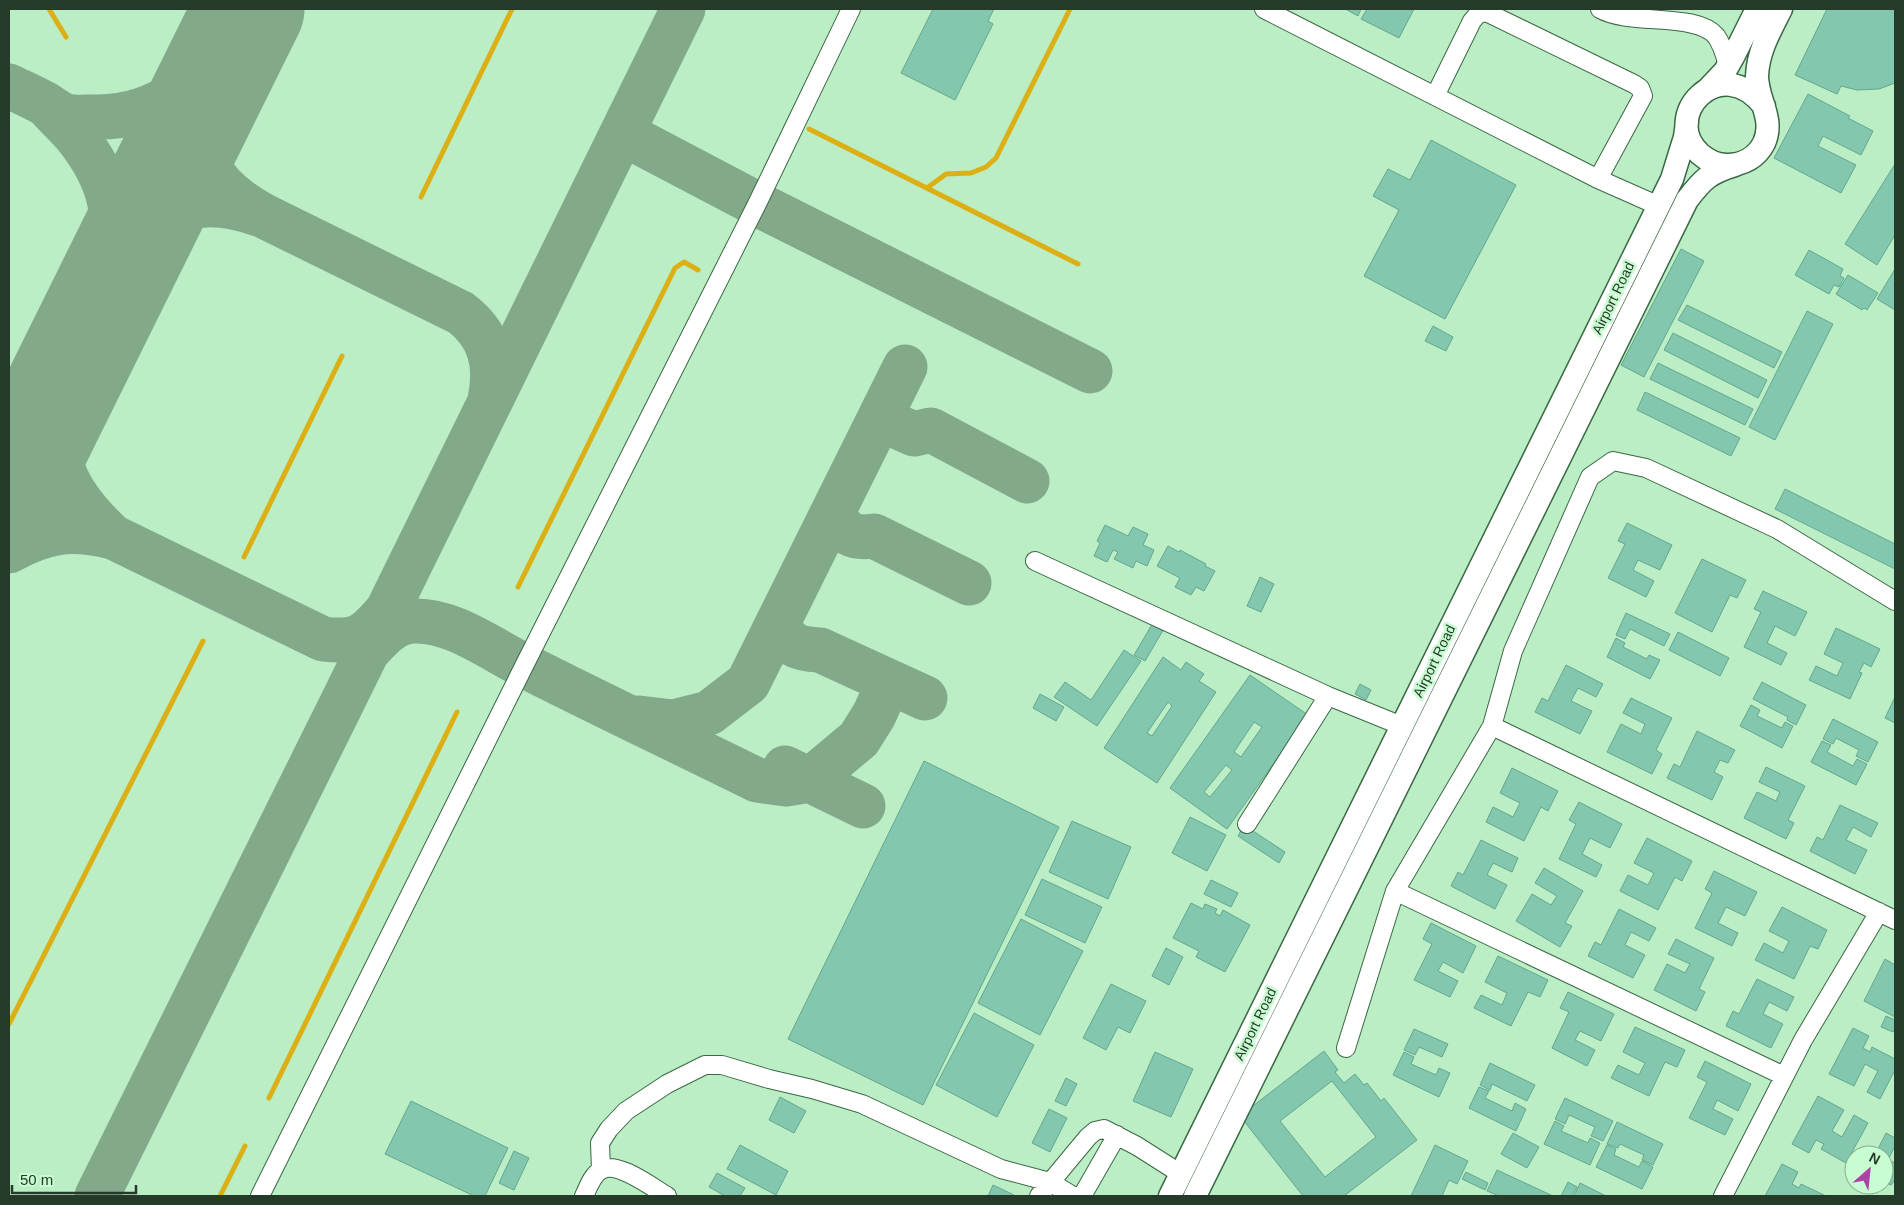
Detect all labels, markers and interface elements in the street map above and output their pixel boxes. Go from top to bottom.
street label: Airport Road [1589,259,1637,337]
street label: Airport Road [1410,622,1458,700]
street label: Airport Road [1231,985,1279,1063]
north arrow [1844,1145,1894,1195]
text: N [1867,1149,1883,1168]
scale bar [12,1162,136,1194]
text: 50 m [20,1171,53,1188]

